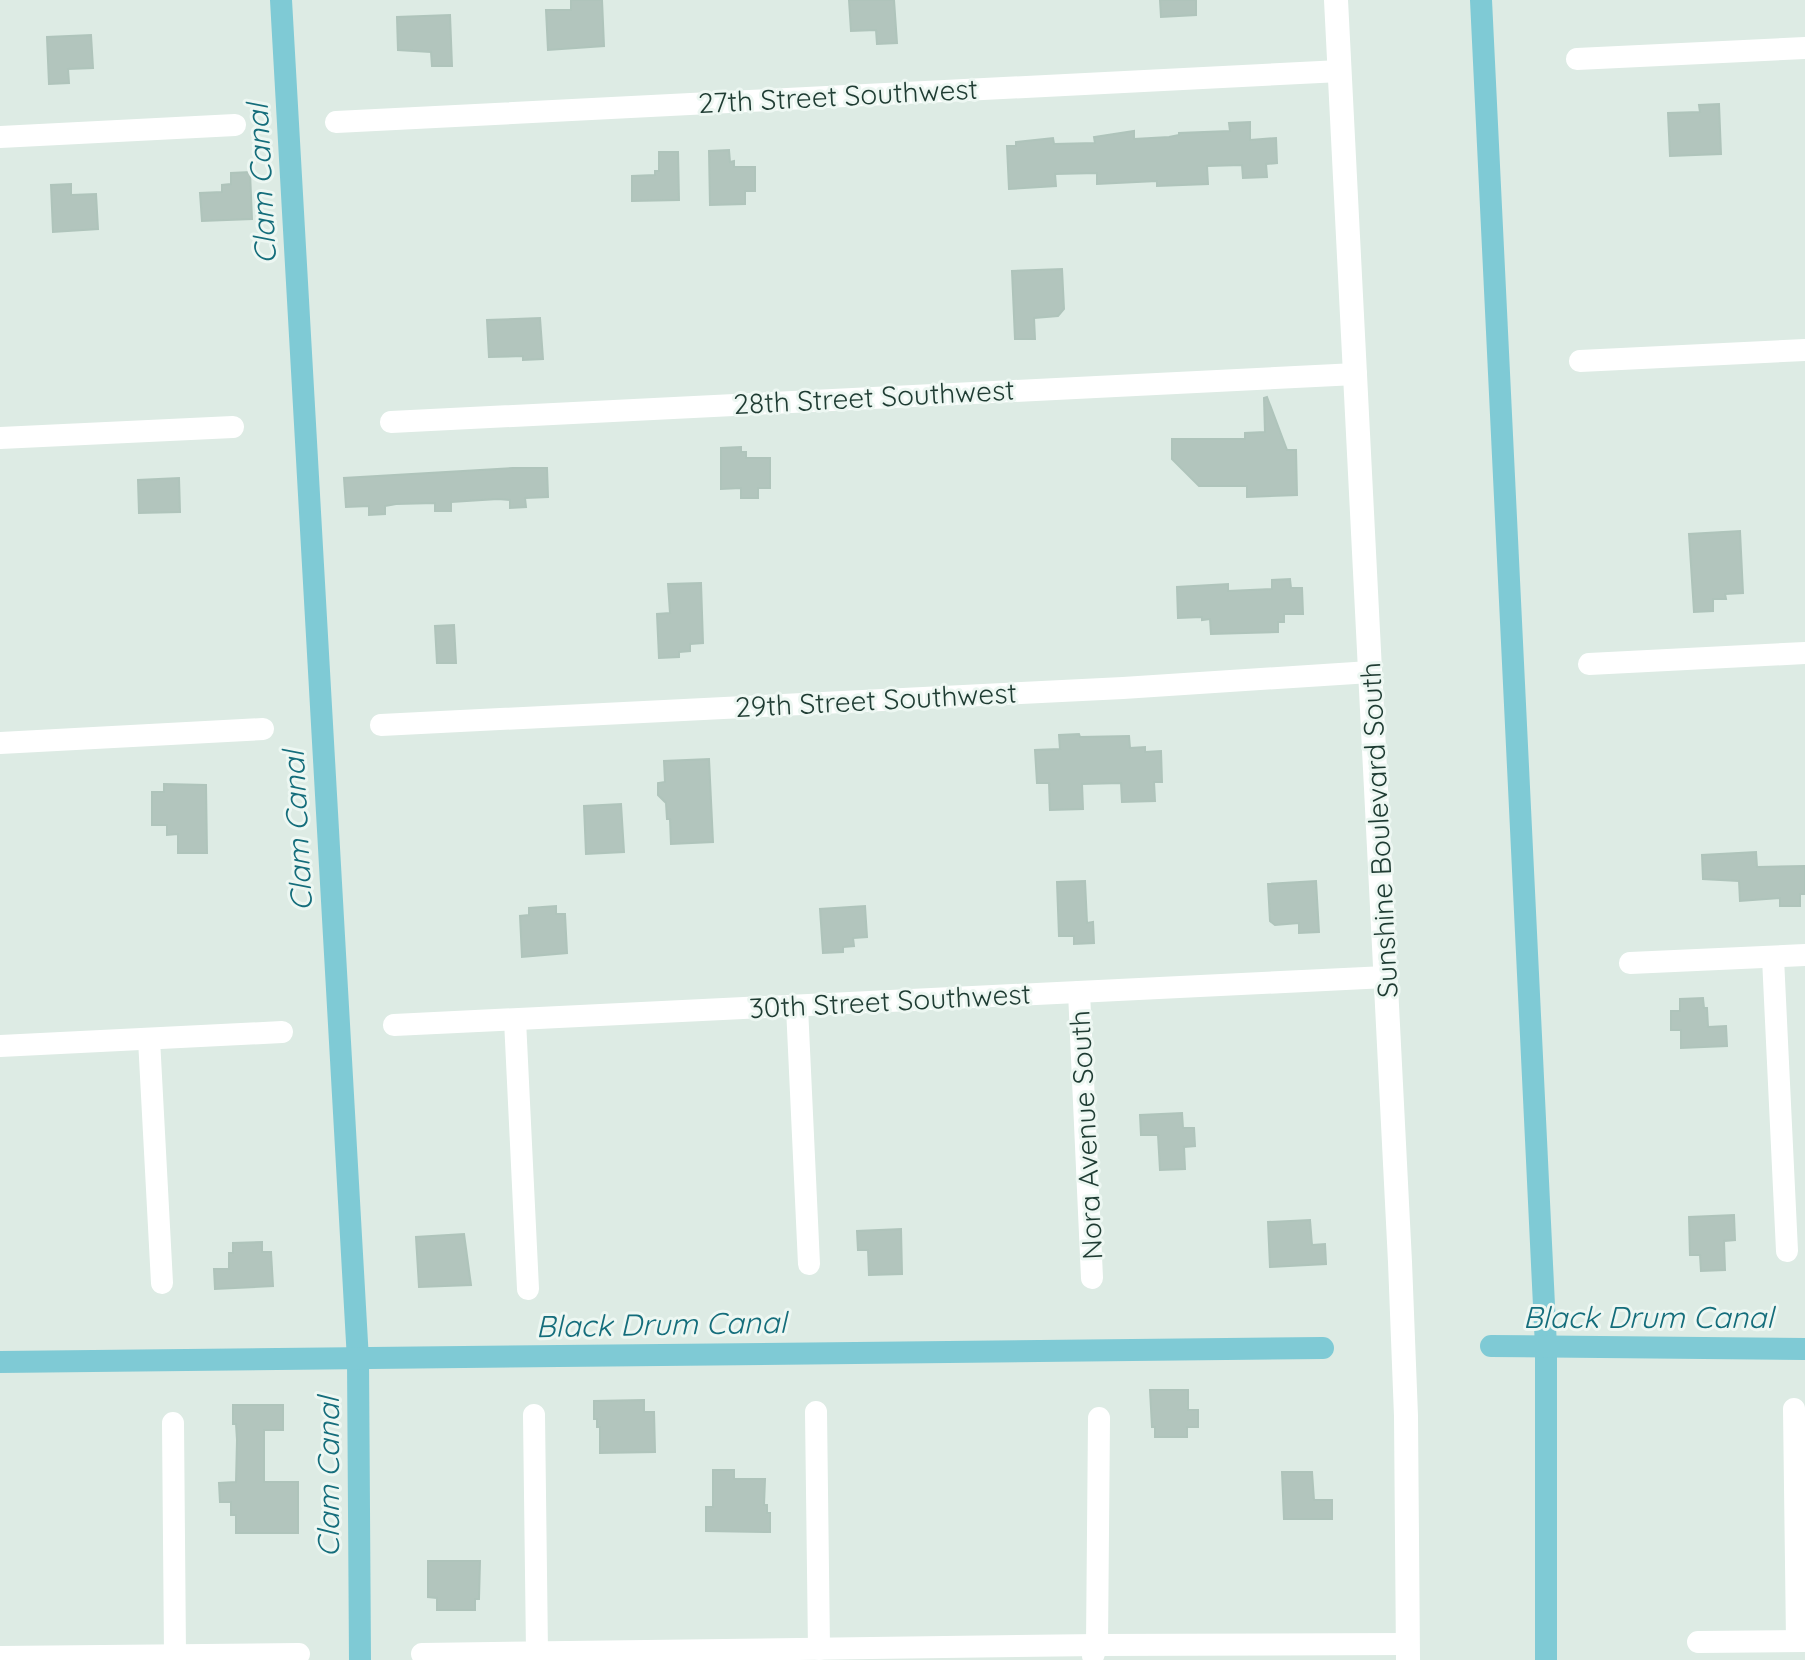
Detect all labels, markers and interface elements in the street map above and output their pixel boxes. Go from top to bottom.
street label: 27th Street Southwest [697,71,979,120]
water label: Clam Canal [238,100,284,265]
street label: 28th Street Southwest [733,372,1015,421]
street label: Sunshine Boulevard South [1352,661,1405,999]
street label: 29th Street Southwest [734,675,1018,724]
water label: Clam Canal [274,747,320,912]
street label: 30th Street Southwest [748,976,1032,1025]
street label: Nora Avenue South [1061,1009,1110,1261]
water label: Black Drum Canal [1523,1298,1776,1336]
water label: Black Drum Canal [536,1303,790,1345]
water label: Clam Canal [309,1394,347,1557]

